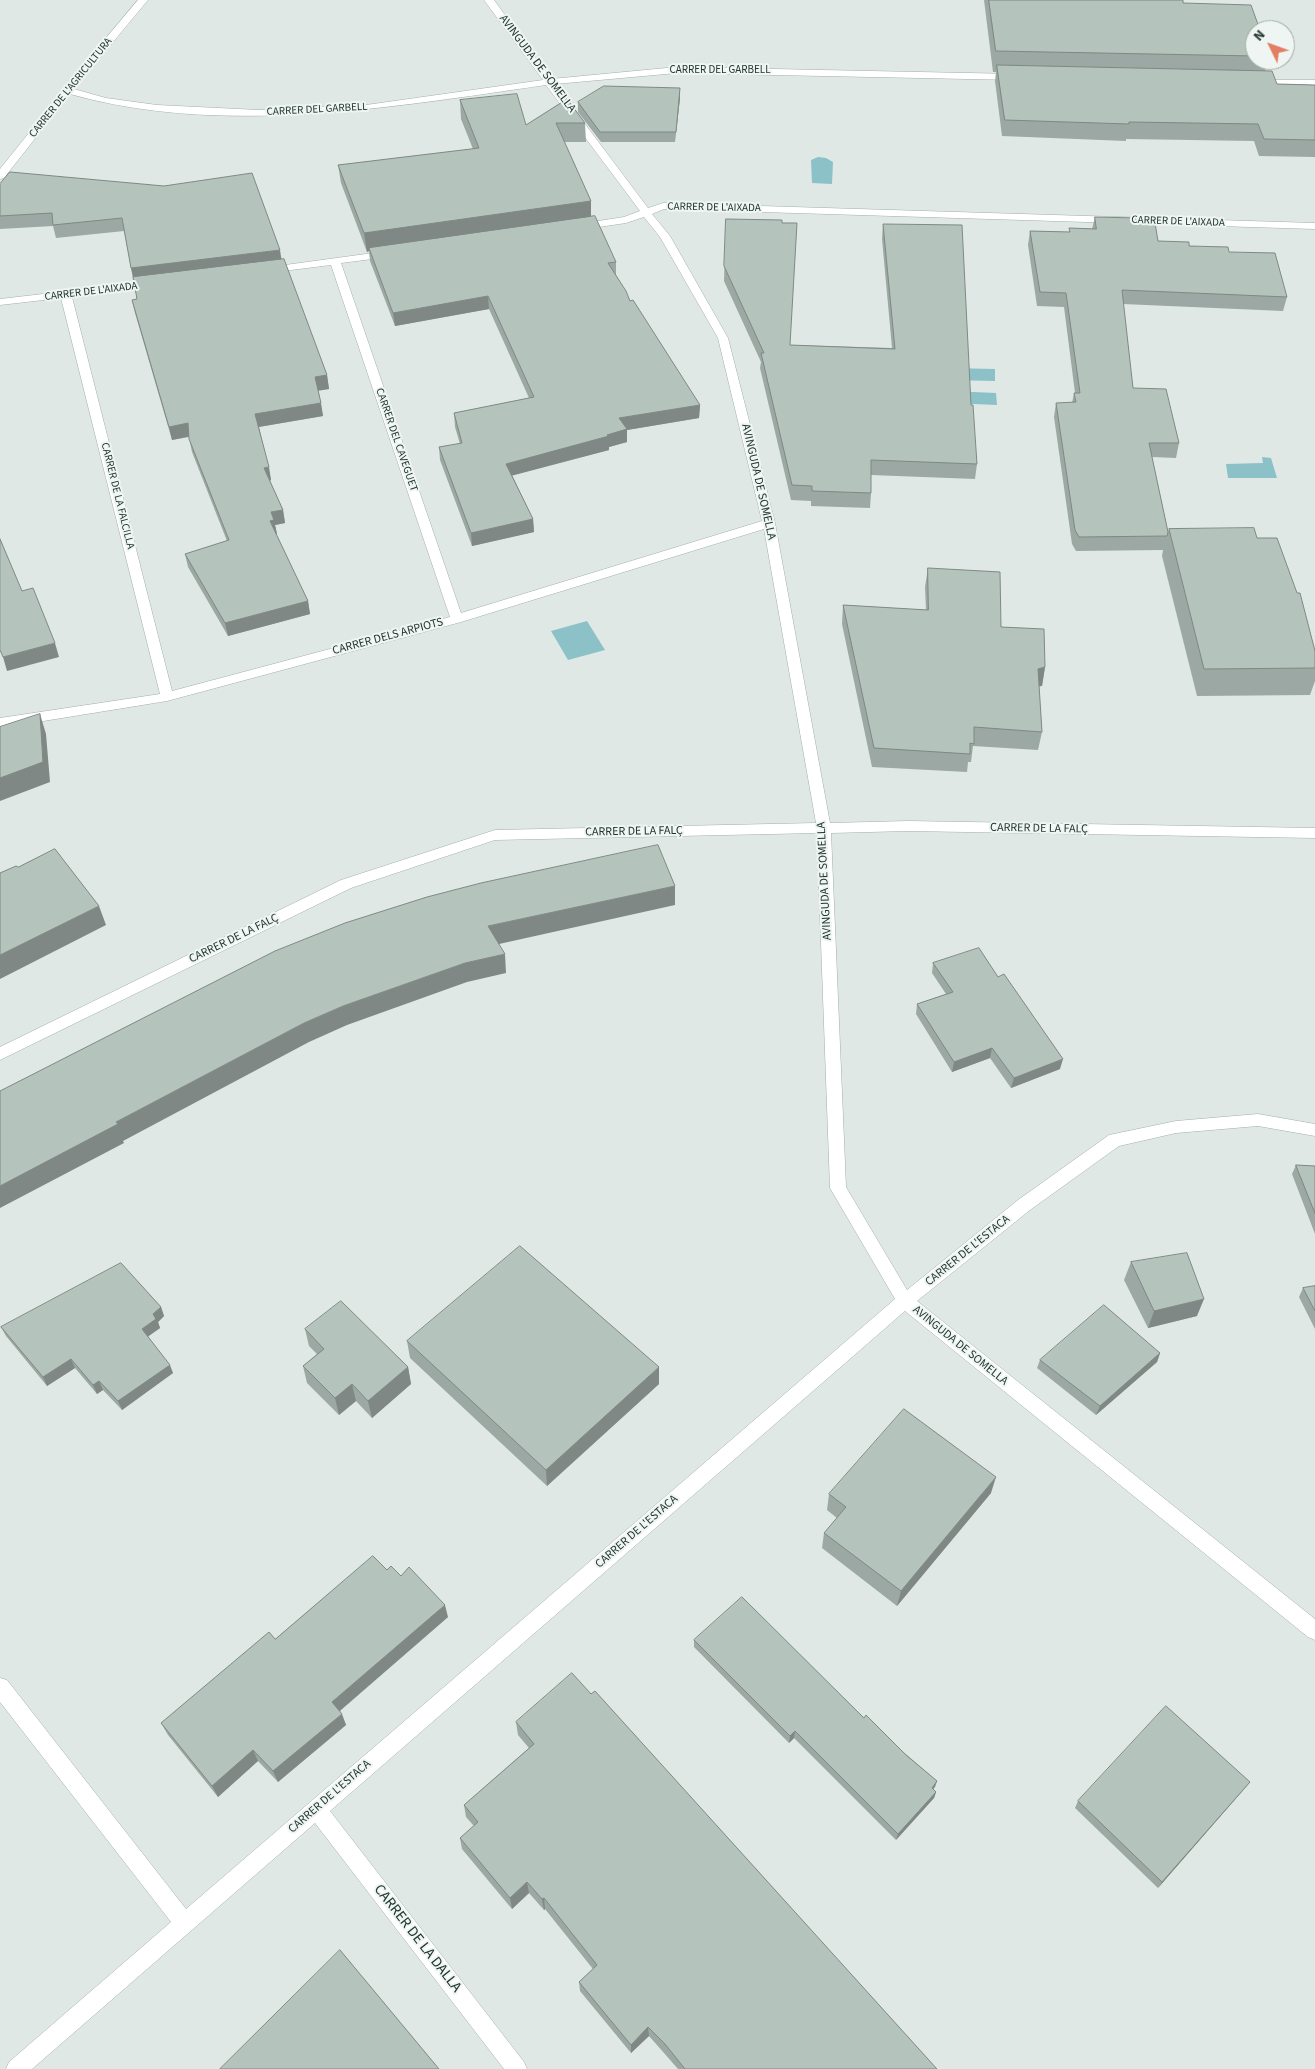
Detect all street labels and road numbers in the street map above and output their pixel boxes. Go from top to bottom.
street label: AVINGUDA DE SOMELLA [496,12,578,116]
street label: CARRER DE L'AGRICULTURA [27,35,115,141]
street label: CARRER DEL GARBELL [669,64,771,78]
street label: CARRER DEL GARBELL [266,101,368,119]
street label: CARRER DE L'AIXADA [667,201,761,215]
street label: CARRER DE L'AIXADA [1131,214,1225,230]
street label: CARRER DE L'AIXADA [44,280,138,304]
street label: CARRER DEL CAVEGUET [372,387,420,493]
street label: AVINGUDA DE SOMELLA [738,423,778,541]
street label: CARRER DE LA FALCILLA [97,441,137,551]
street label: CARRER DELS ARPIOTS [331,615,445,659]
street label: AVINGUDA DE SOMELLA [815,821,835,941]
street label: CARRER DE LA FALÇ [990,821,1088,837]
street label: CARRER DE LA FALÇ [585,824,683,840]
street label: CARRER DE LA FALÇ [187,911,281,967]
street label: CARRER DE L'ESTACA [923,1212,1013,1290]
street label: AVINGUDA DE SOMELLA [909,1303,1011,1389]
street label: CARRER DE L'ESTACA [593,1492,681,1572]
street label: CARRER DE L'ESTACA [286,1757,374,1837]
street label: CARRER DE LA DALLA [369,1882,465,1996]

